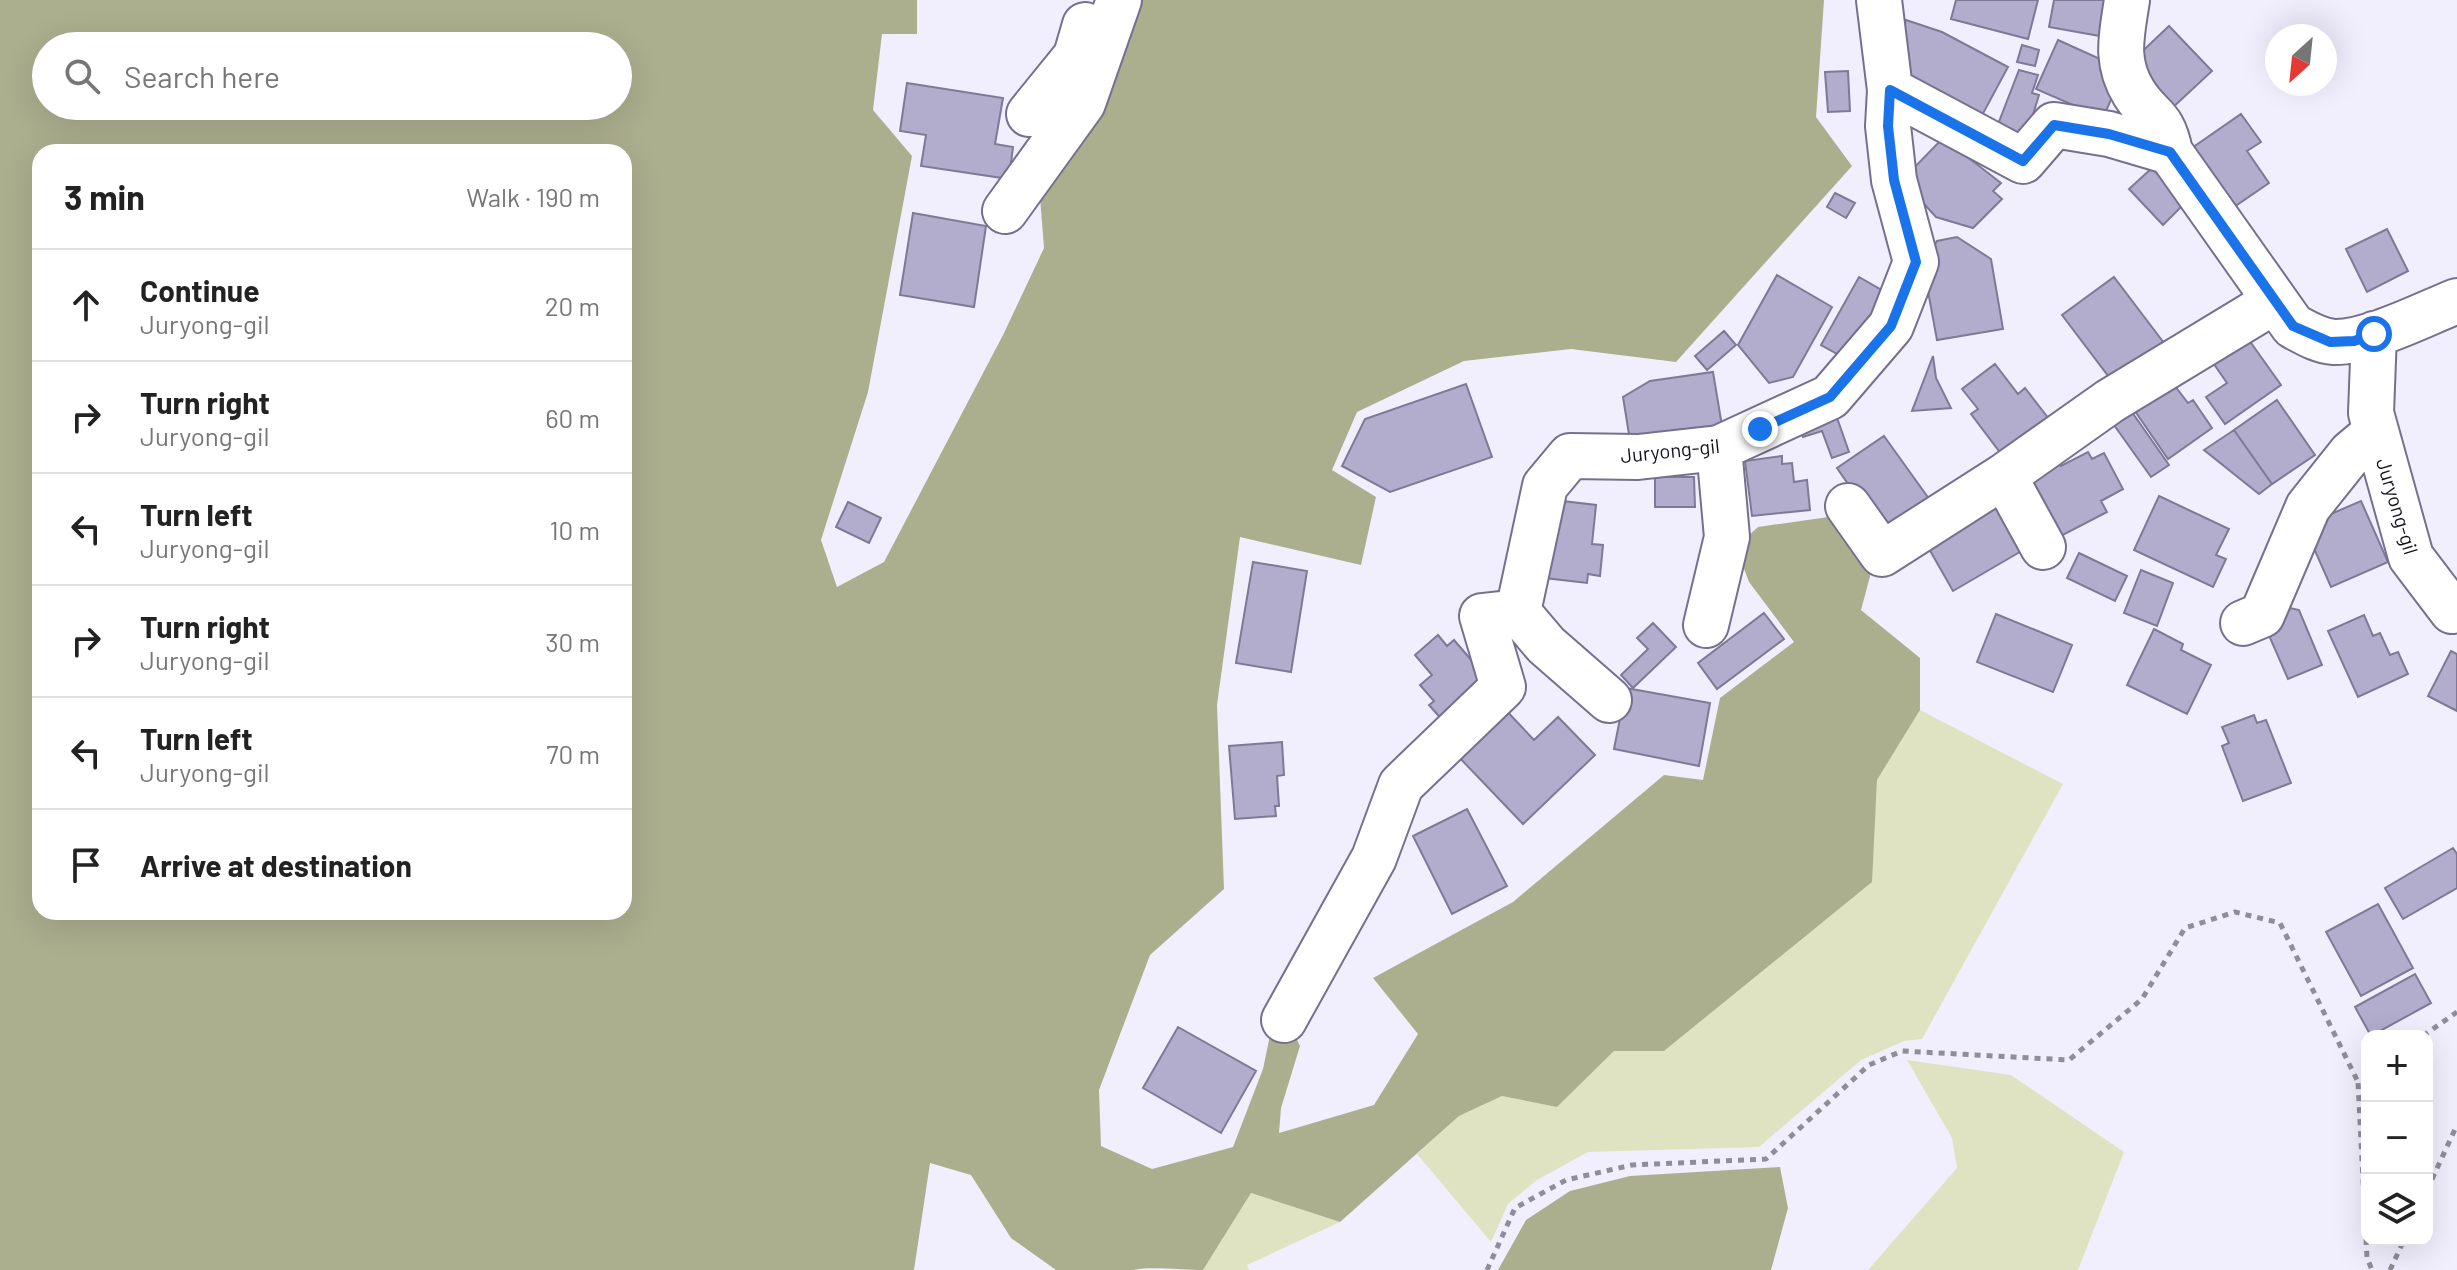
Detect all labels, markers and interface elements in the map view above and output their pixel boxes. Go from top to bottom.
north arrow [2265,24,2337,96]
search box [32,32,632,120]
icon: search [60,54,104,98]
text: Search here [124,58,280,94]
text: 3 min [64,176,145,217]
text: Walk · 190 m [466,181,600,212]
text: Continue [140,272,260,308]
icon: ahead [64,283,108,327]
text: 20 m [545,290,600,321]
text: Juryong-gil [140,308,270,339]
route start [2356,316,2392,352]
text: Turn right [140,384,270,420]
icon: right [64,395,108,439]
text: 60 m [545,402,600,433]
route end [1742,411,1778,447]
text: Juryong-gil [140,420,270,451]
street label: Juryong-gil [1619,433,1721,467]
street label: Juryong-gil [2372,455,2424,557]
text: Turn left [140,496,253,532]
icon: left [64,507,108,551]
text: 10 m [550,514,600,545]
text: Juryong-gil [140,532,270,563]
text: Turn right [140,608,270,644]
icon: right [64,619,108,663]
text: 30 m [545,626,600,657]
text: Juryong-gil [140,644,270,675]
text: Turn left [140,720,253,756]
icon: left [64,731,108,775]
text: 70 m [546,738,600,769]
text: Juryong-gil [140,756,270,787]
icon: arrive [64,843,108,887]
text: Arrive at destination [140,847,412,883]
map controls [2361,1030,2433,1246]
button: + [2361,1030,2433,1102]
button: − [2361,1102,2433,1174]
button: layers [2361,1174,2433,1246]

